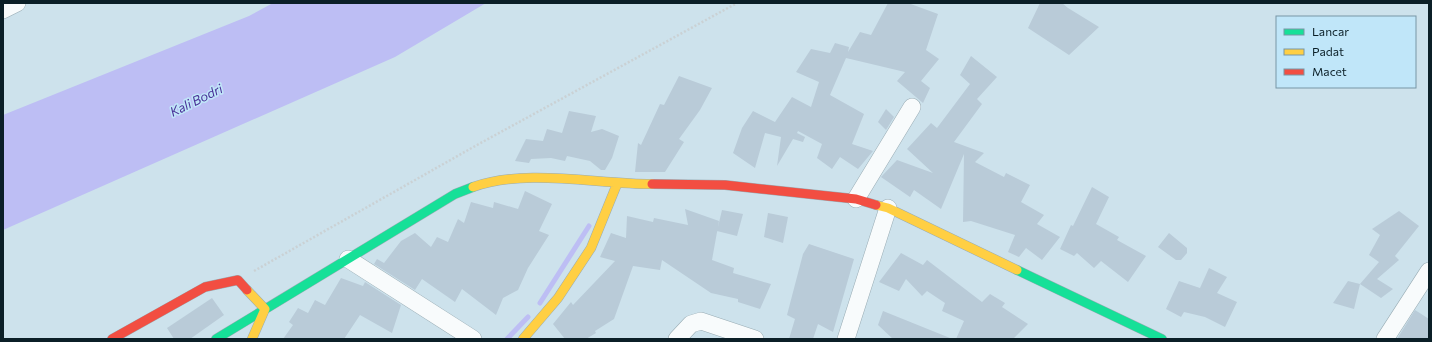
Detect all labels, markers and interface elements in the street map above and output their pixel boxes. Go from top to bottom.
legend [1276,16,1416,88]
text: Lancar [1312,24,1349,38]
text: Padat [1312,44,1344,58]
text: Macet [1312,64,1347,78]
water label: Kali Bodri [167,80,226,120]

